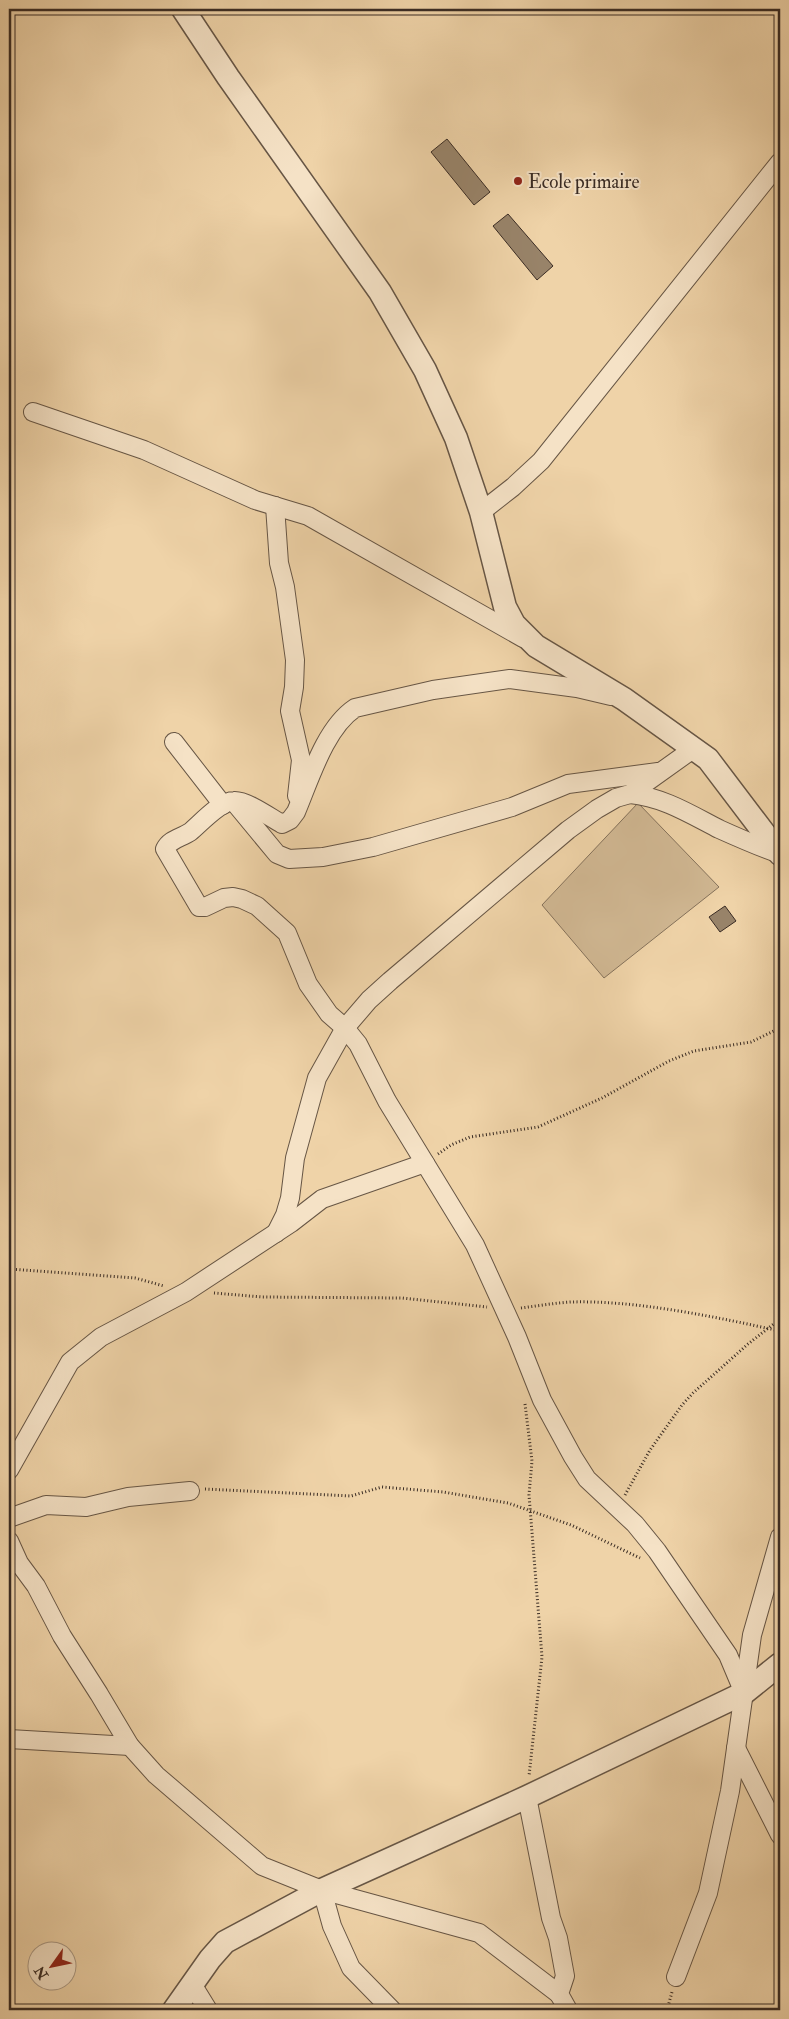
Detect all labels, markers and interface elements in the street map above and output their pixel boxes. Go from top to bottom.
place label: Ecole primaire [528,170,639,195]
marker: Ecole primaire [512,175,524,187]
north arrow [28,1942,78,1992]
text: N [31,1963,53,1984]

